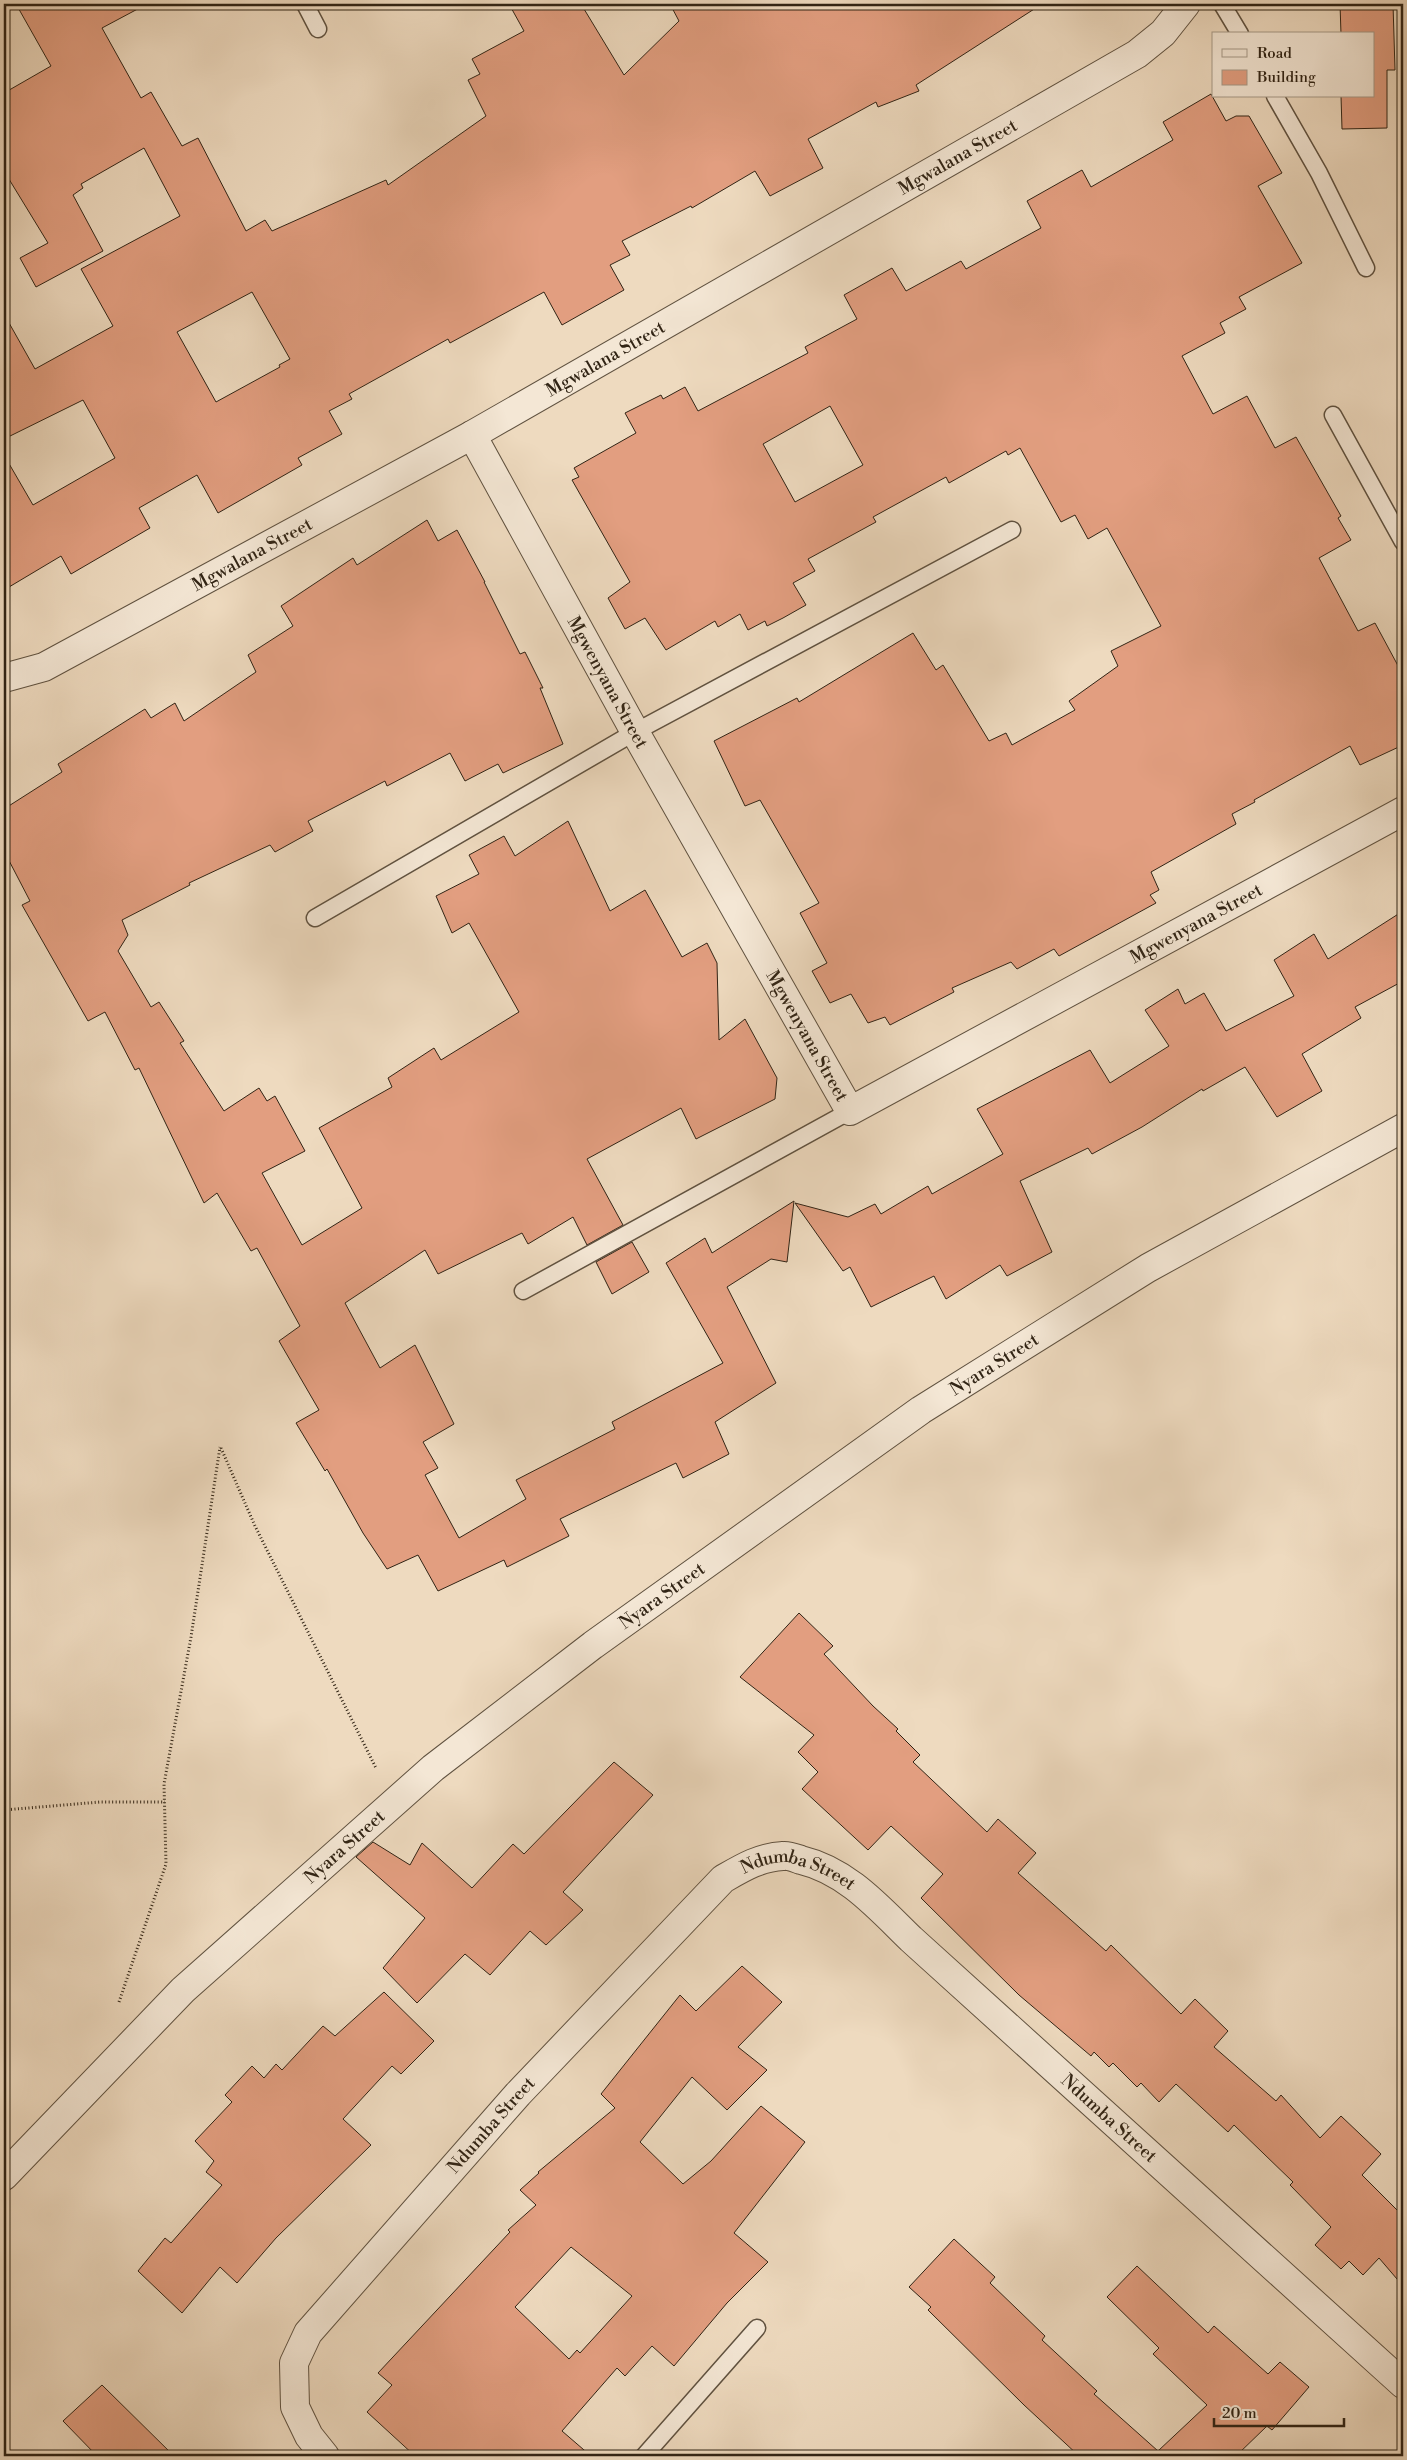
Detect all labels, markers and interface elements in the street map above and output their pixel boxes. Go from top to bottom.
legend [1212,32,1374,98]
text: Road [1257,44,1292,63]
text: Building [1256,68,1316,87]
street label: Mgwalana Street [894,114,1022,200]
street label: Mgwalana Street [542,315,670,402]
street label: Mgwalana Street [188,512,317,597]
street label: Mgwenyana Street [562,612,653,753]
street label: Mgwenyana Street [1126,878,1267,969]
street label: Mgwenyana Street [760,966,854,1106]
street label: Nyara Street [946,1328,1044,1401]
street label: Nyara Street [615,1557,710,1635]
street label: Nyara Street [299,1805,390,1889]
street label: Ndumba Street [737,1845,861,1896]
street label: Ndumba Street [1056,2069,1162,2168]
street label: Ndumba Street [442,2072,541,2178]
scale bar [1214,2395,1344,2427]
text: 20 m [1222,2404,1257,2423]

